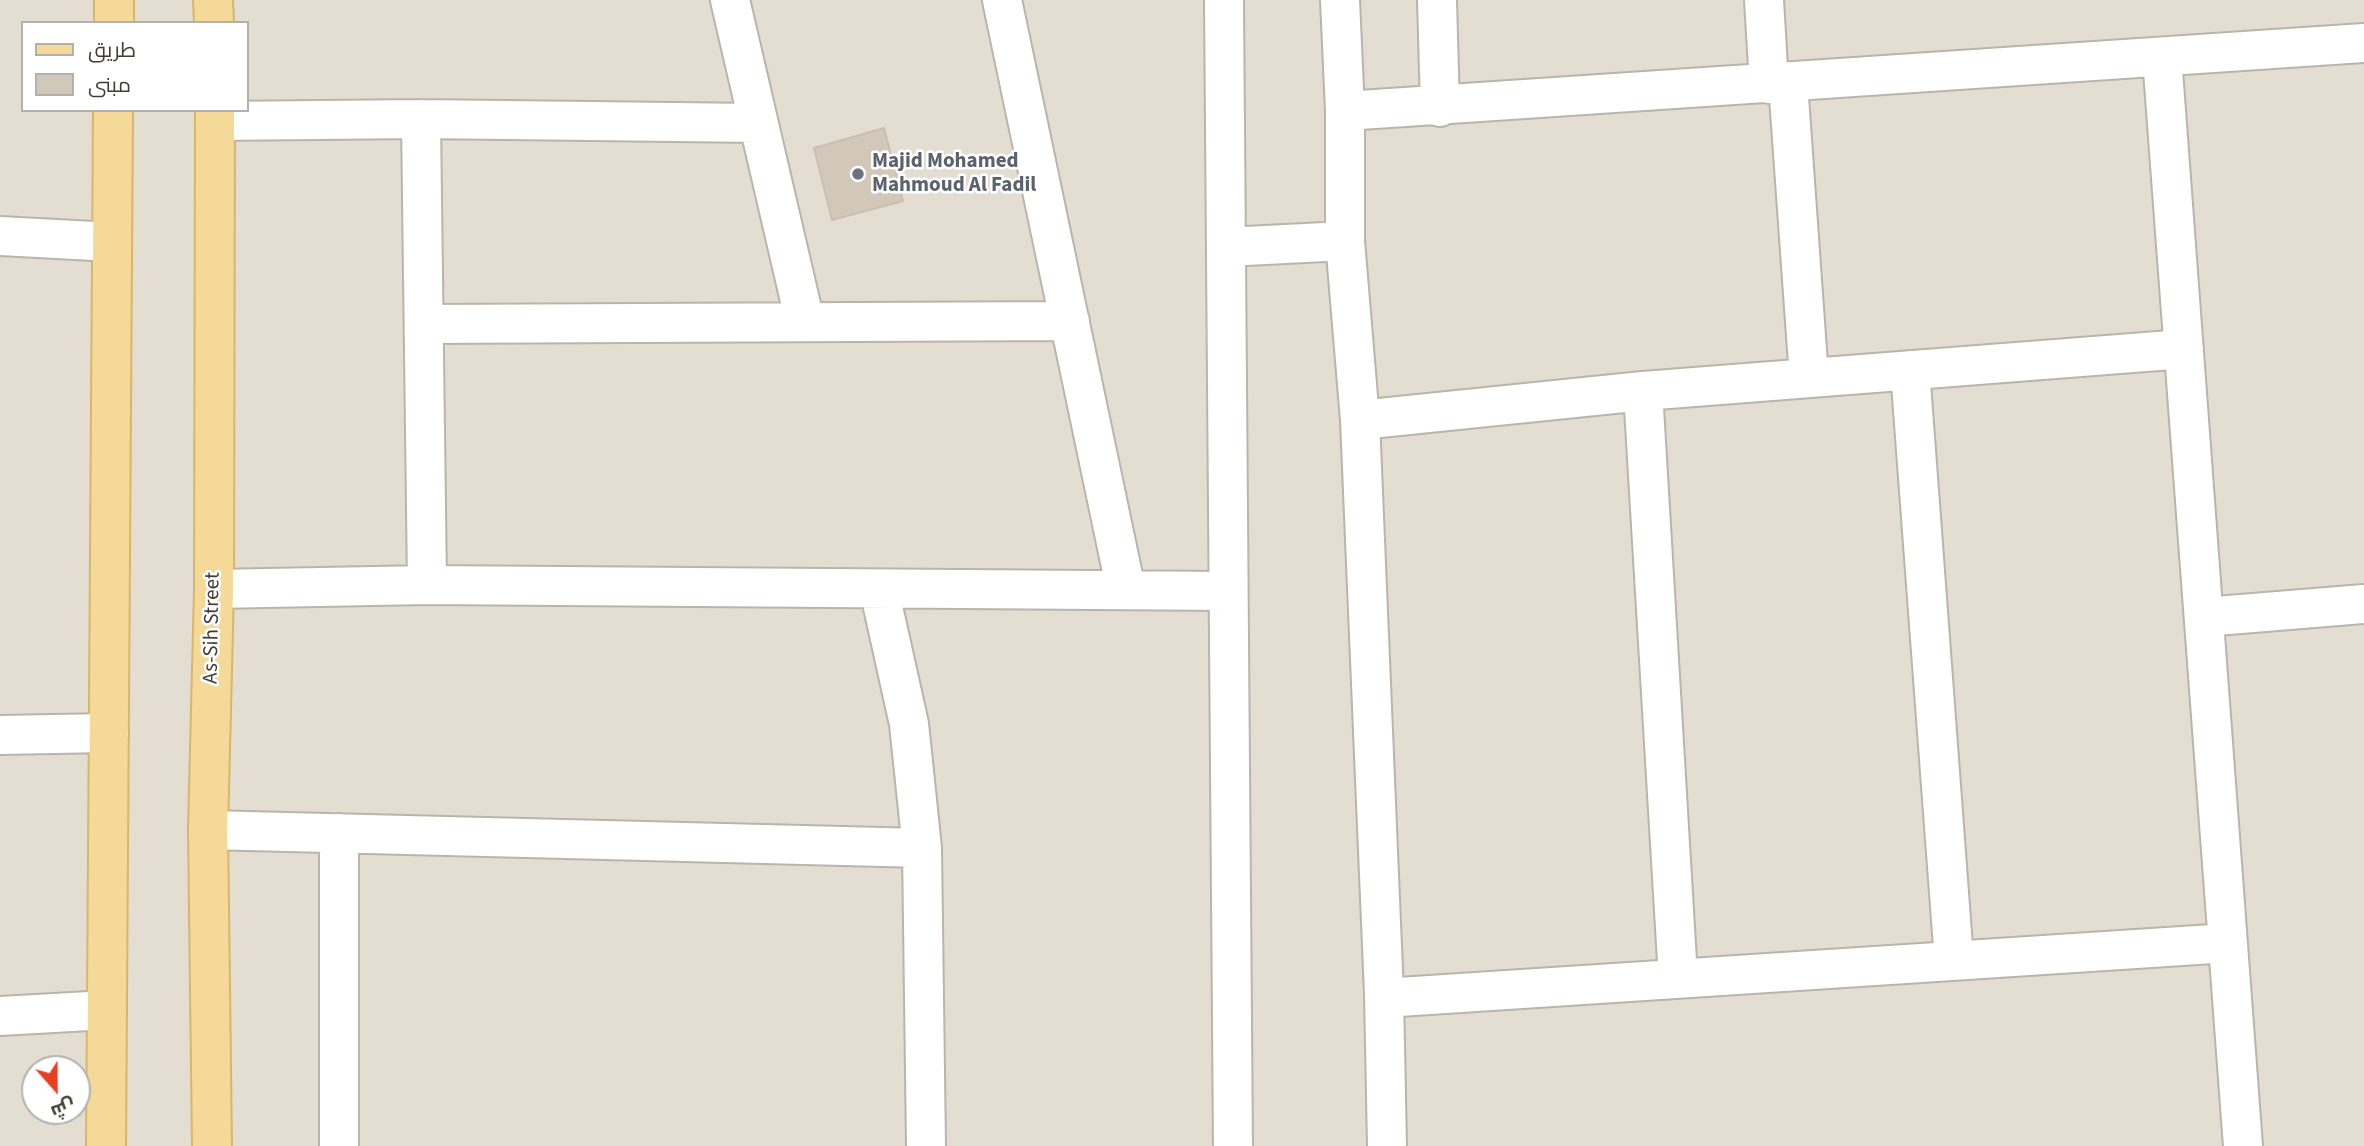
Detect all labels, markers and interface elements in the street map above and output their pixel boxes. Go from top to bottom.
legend [21,21,248,112]
text: طريق [88,35,136,65]
text: مبنى [88,70,131,100]
place label: Majid Mohamed Mahmoud Al Fadil [872,149,1036,199]
marker: Majid Mohamed Mahmoud Al Fadil [850,166,866,182]
street label: As-Sih Street [199,572,227,684]
north arrow [21,1055,91,1125]
text: ش [47,1091,79,1125]

